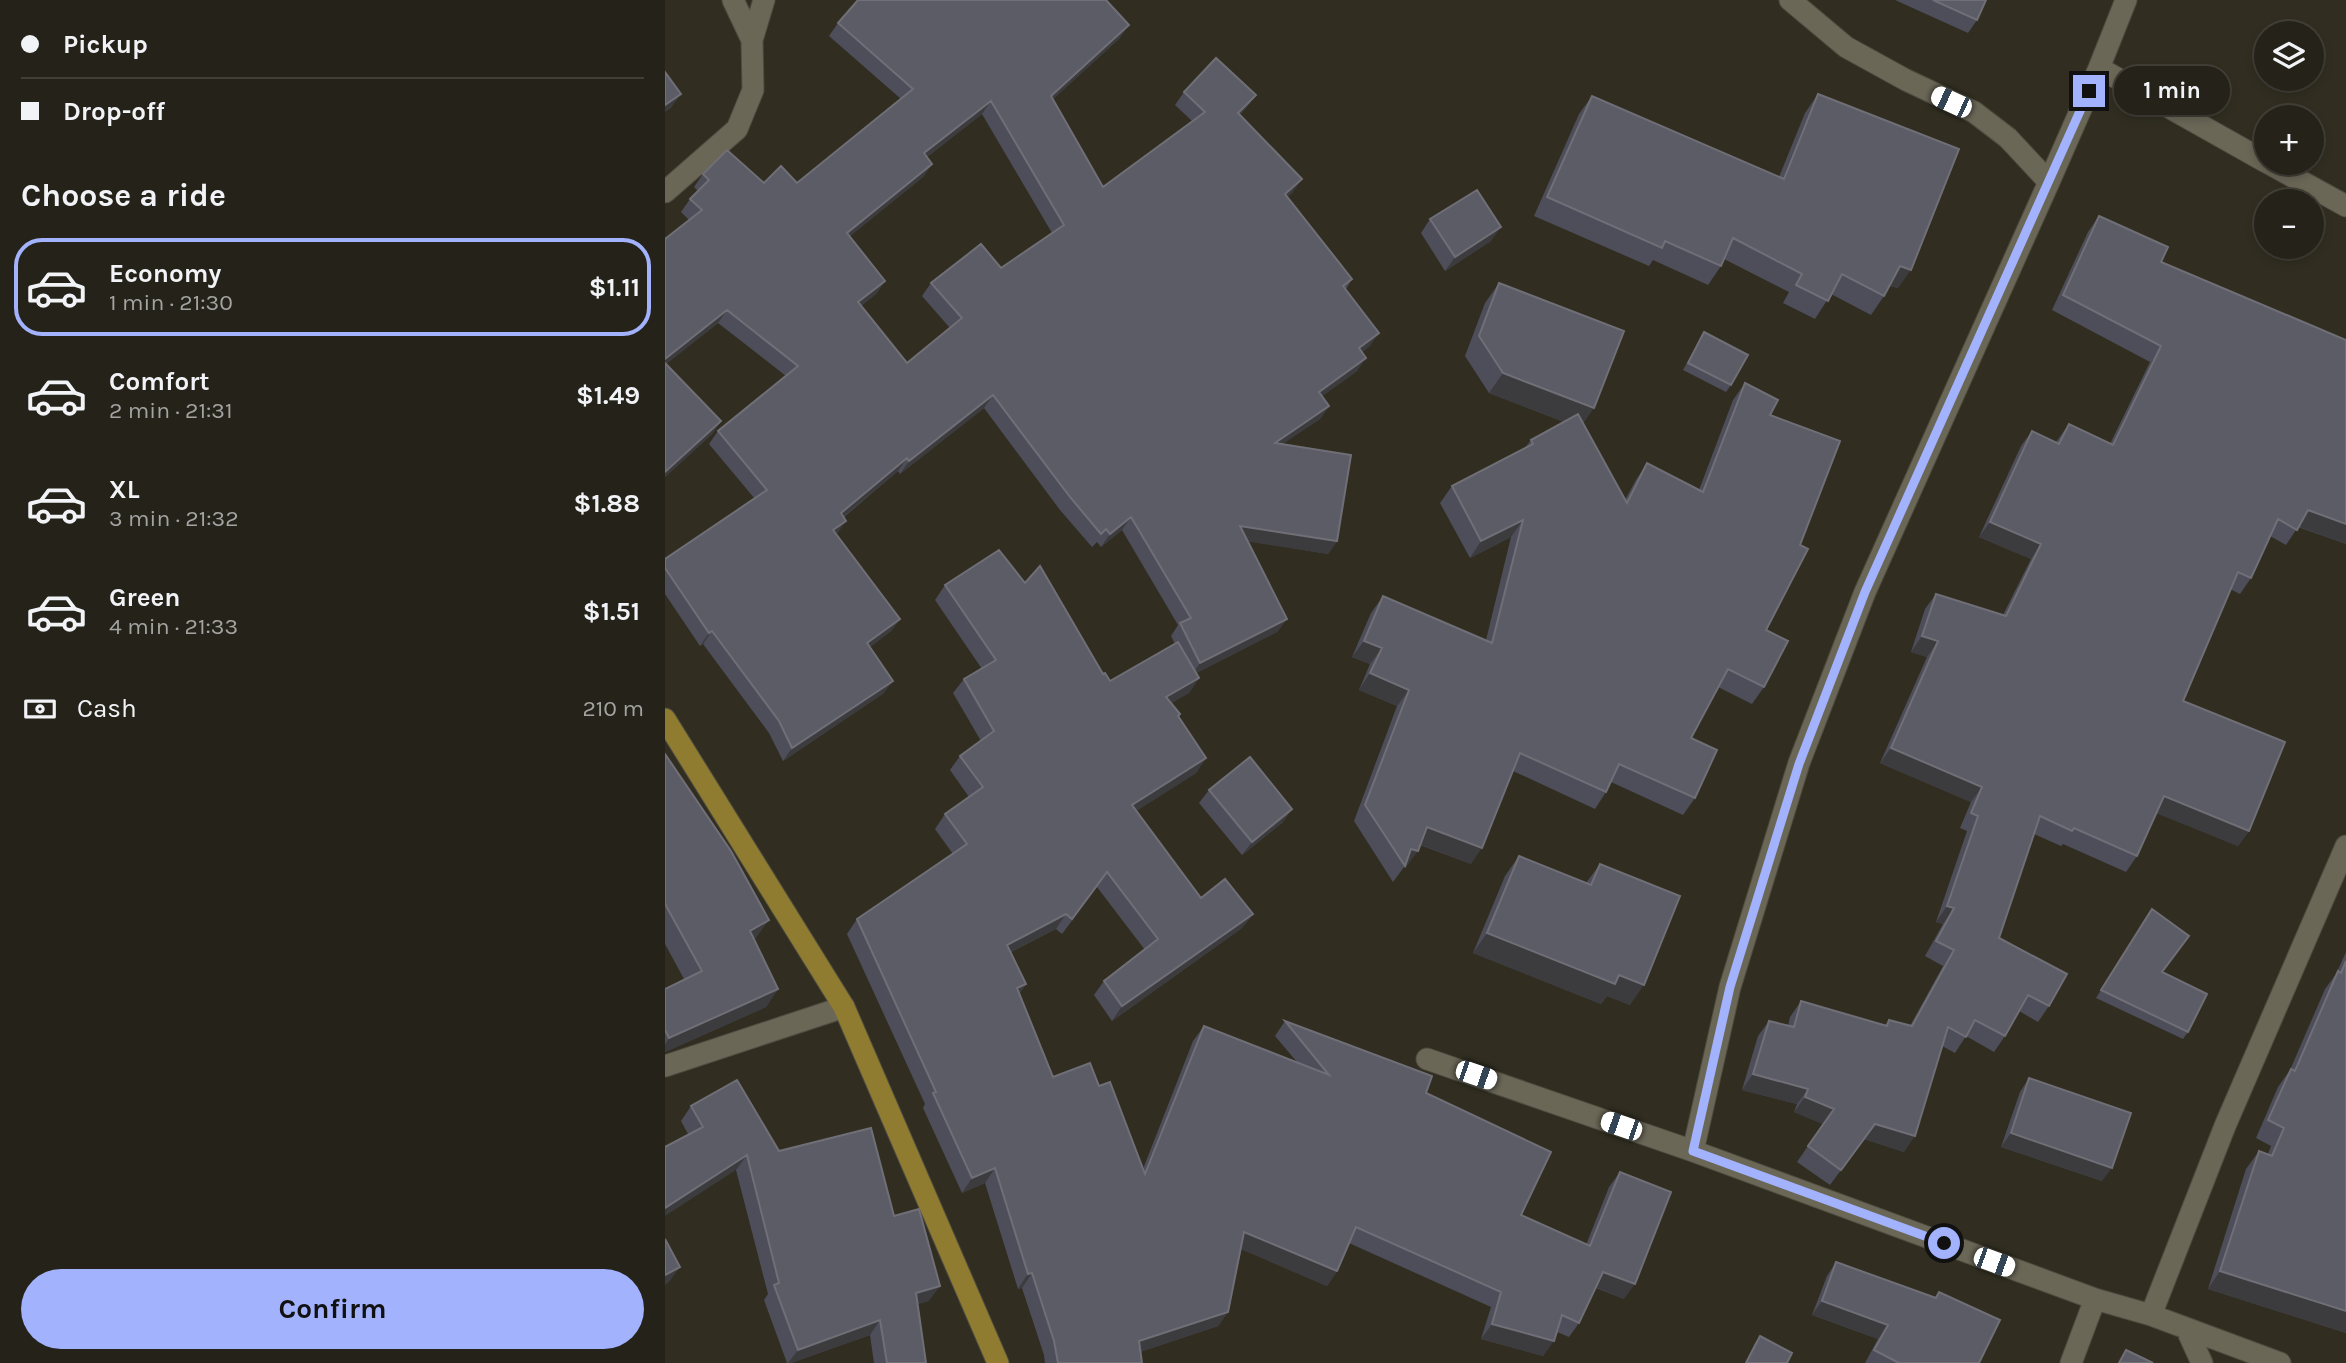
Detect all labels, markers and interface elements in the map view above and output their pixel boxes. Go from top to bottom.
map controls [2254,21,2324,259]
button: layers [2254,21,2324,91]
text: Pickup [63,29,148,60]
callout: 1 min [2113,66,2229,116]
route end [2073,75,2105,107]
text: 1 min [2143,77,2201,104]
car [1928,84,1975,120]
text: Drop-off [63,96,165,127]
button: + [2254,105,2324,175]
text: Choose a ride [21,177,226,214]
button: − [2254,189,2324,259]
icon: car [25,256,88,319]
text: Economy [109,258,221,289]
text: $1.11 [589,272,640,303]
text: 1 min · 21:30 [109,289,233,316]
icon: car [25,364,88,427]
text: Comfort [109,366,210,397]
text: $1.49 [576,380,640,411]
text: 2 min · 21:31 [109,397,233,424]
icon: car [25,472,88,535]
text: XL [109,474,140,505]
text: $1.88 [574,488,640,519]
text: 3 min · 21:32 [109,505,238,532]
icon: car [25,580,88,643]
text: Green [109,582,181,613]
text: $1.51 [583,596,640,627]
text: 4 min · 21:33 [109,613,238,640]
icon: cash [21,690,59,728]
text: Cash [77,693,137,724]
text: 210 m [582,695,644,722]
car [1453,1058,1500,1092]
car [1598,1109,1645,1143]
route start [1928,1227,1960,1259]
car [1971,1245,2018,1279]
button: Confirm [21,1269,644,1349]

